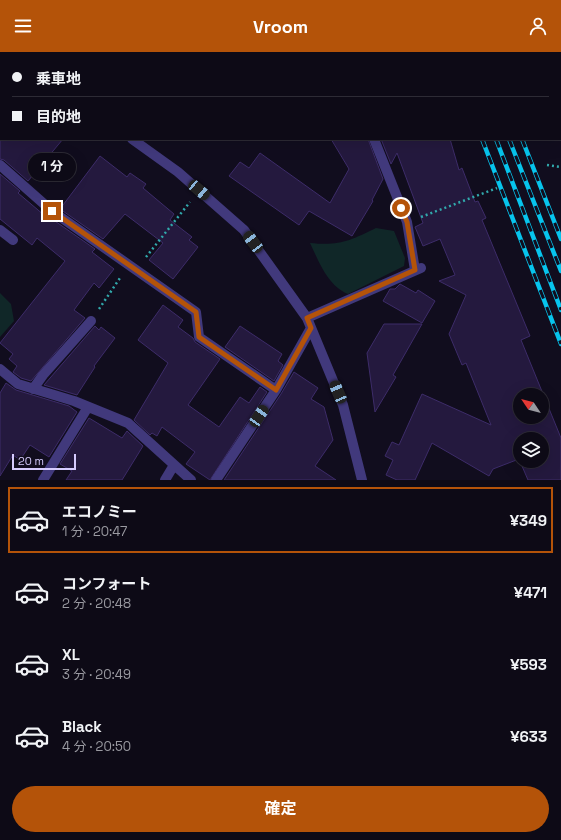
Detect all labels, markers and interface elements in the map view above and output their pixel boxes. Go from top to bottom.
icon: menu [12,15,34,37]
text: Vroom [253,15,308,38]
icon: person [527,15,549,37]
text: 乗車地 [36,69,81,88]
text: 目的地 [36,107,81,126]
callout: 1 分 [28,153,76,181]
text: 1 分 [41,158,63,175]
car [186,178,212,202]
route start [392,199,410,217]
route end [43,202,61,220]
car [241,229,265,255]
car [328,379,348,405]
north arrow [513,388,549,424]
map controls [513,388,549,468]
car [247,403,271,429]
button: layers [513,432,549,468]
scale bar [12,452,76,471]
text: 20 m [18,454,44,468]
icon: car [14,502,50,538]
text: エコノミー [62,502,137,521]
text: ¥349 [510,511,547,530]
text: 1 分 · 20:47 [62,523,127,540]
icon: car [14,574,50,610]
text: コンフォート [62,574,152,593]
text: ¥471 [514,583,547,602]
text: 2 分 · 20:48 [62,595,131,612]
text: XL [62,645,80,664]
icon: car [14,646,50,682]
text: ¥593 [510,655,547,674]
text: 3 分 · 20:49 [62,666,131,683]
text: Black [62,717,102,736]
icon: car [14,718,50,754]
text: ¥633 [510,727,547,746]
text: 4 分 · 20:50 [62,738,131,755]
button: 確定 [12,786,549,832]

